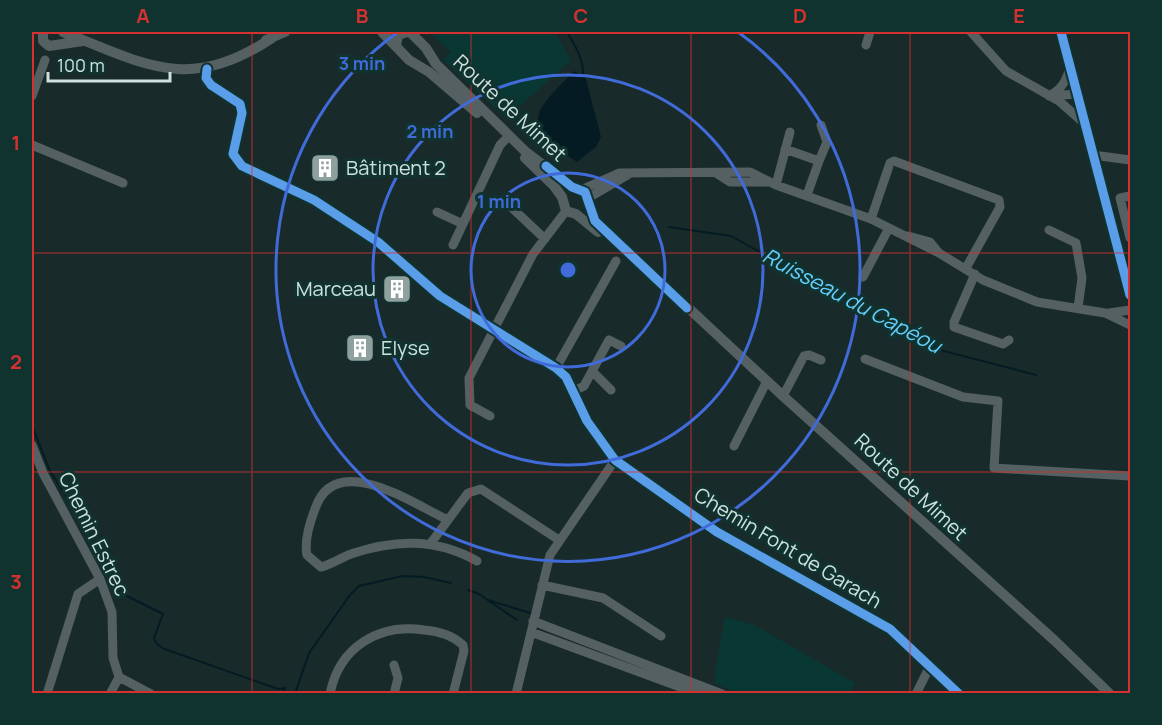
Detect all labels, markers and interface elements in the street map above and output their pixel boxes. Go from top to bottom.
text: A [136,2,150,29]
text: B [356,2,369,29]
text: C [574,2,588,29]
text: D [793,2,807,29]
text: E [1013,2,1025,29]
scale bar [48,45,170,83]
street label: Route de Mimet [448,48,573,167]
text: 3 min [339,51,385,75]
text: 100 m [57,53,105,77]
text: 2 min [407,119,453,143]
text: 1 [12,129,20,156]
building icon: Bâtiment 2 [309,152,341,184]
place label: Bâtiment 2 [346,154,446,181]
text: 1 min [477,189,521,213]
water label: Ruisseau du Capéou [758,241,948,360]
centre of rings [558,260,578,280]
building icon: Marceau [381,273,413,305]
place label: Marceau [296,275,376,302]
building icon: Elyse [344,332,376,364]
place label: Elyse [381,334,430,361]
text: 2 [10,348,22,375]
street label: Route de Mimet [849,427,974,546]
street label: Chemin Estrec [53,467,136,600]
street label: Chemin Font de Garach [690,481,887,614]
text: 3 [10,568,22,595]

